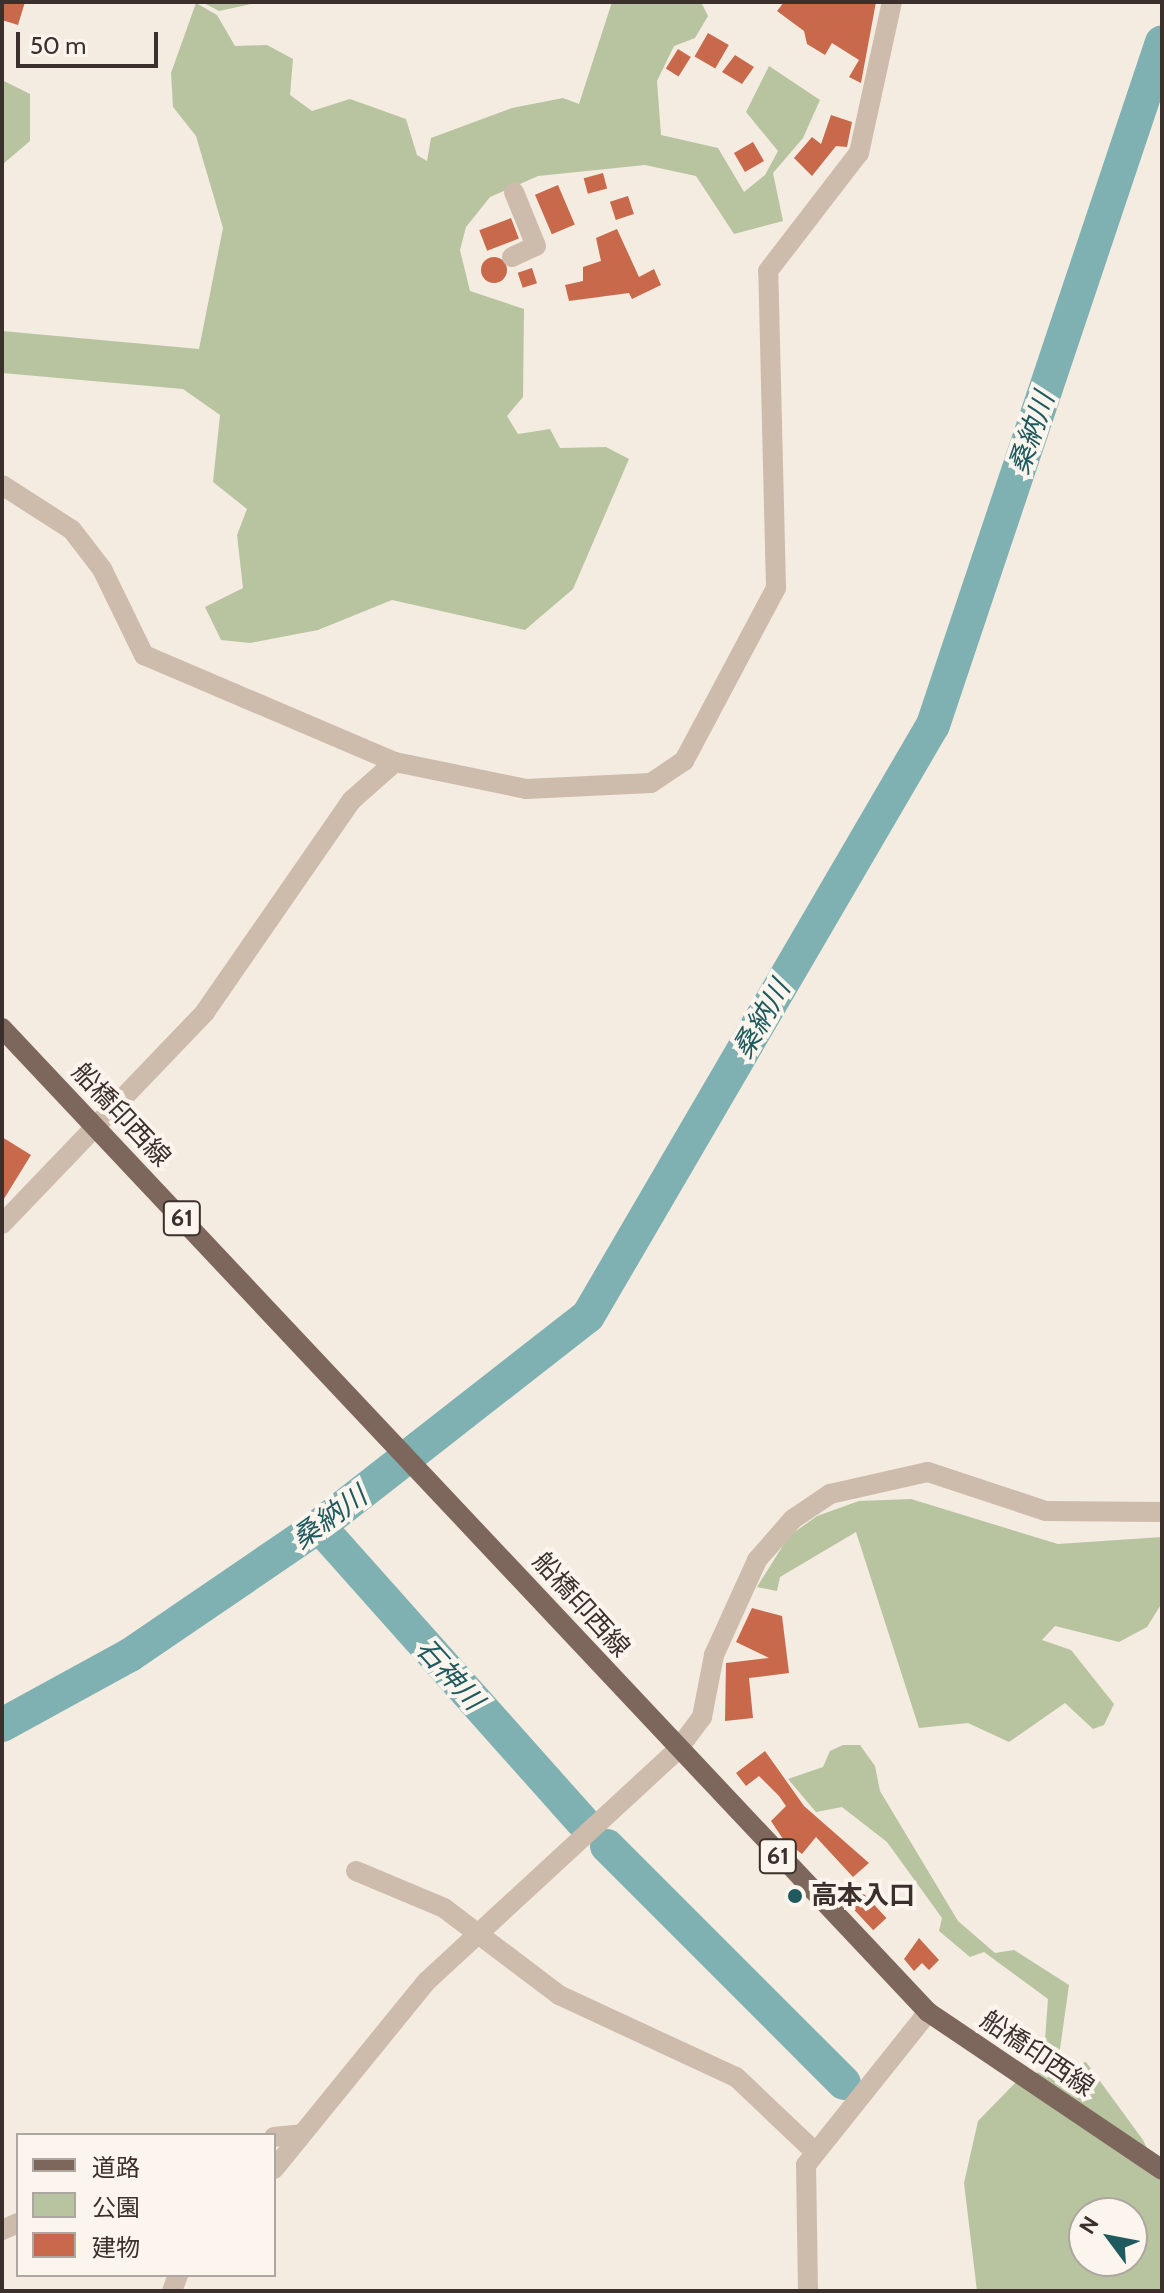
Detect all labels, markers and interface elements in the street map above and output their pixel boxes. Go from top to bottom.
scale bar [20,16,162,66]
text: 50 m [30,31,86,60]
water label: 桑納川 [1001,388,1061,478]
water label: 桑納川 [725,974,797,1064]
street label: 船橋印西線 [65,1057,177,1173]
road number: 61 [162,1198,202,1238]
water label: 桑納川 [285,1479,373,1555]
street label: 船橋印西線 [526,1546,636,1664]
water label: 石神川 [409,1632,491,1716]
road number: 61 [758,1836,798,1876]
place label: 高本入口 [811,1880,915,1912]
marker: 高本入口 [786,1887,804,1905]
street label: 船橋印西線 [974,2005,1100,2103]
legend [16,2133,276,2277]
text: 道路 [92,2153,140,2182]
text: 公園 [92,2193,140,2222]
north arrow [1068,2197,1148,2277]
text: N [1073,2211,1104,2239]
text: 建物 [92,2233,140,2262]

